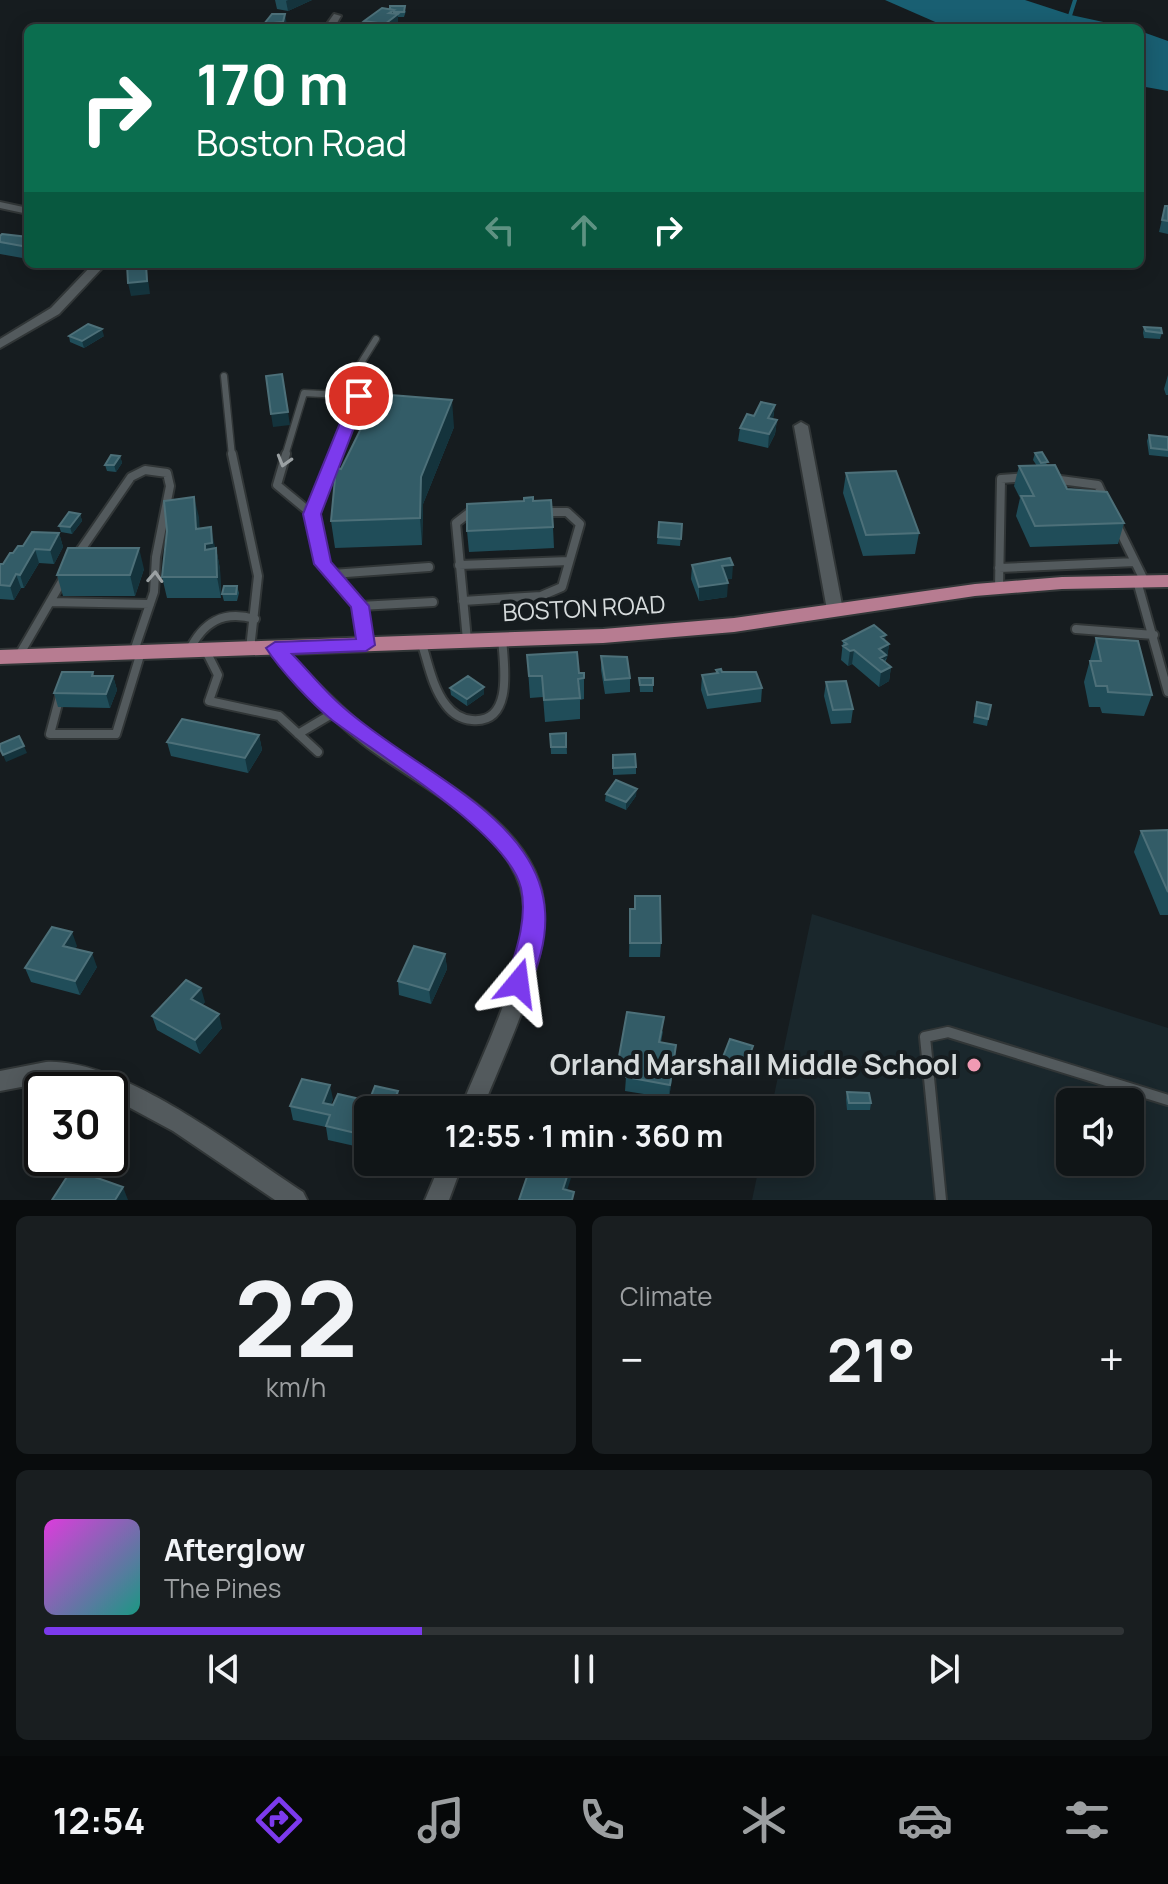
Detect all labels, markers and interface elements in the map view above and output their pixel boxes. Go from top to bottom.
text: 170 m [196,45,349,122]
icon: right [64,56,168,160]
text: Boston Road [196,118,407,167]
icon: left [478,208,522,252]
icon: ahead [562,208,606,252]
icon: right [646,208,690,252]
pin [325,362,393,430]
icon: arrive [337,374,381,418]
one-way arrow [277,453,294,467]
one-way arrow [146,570,163,583]
street label: BOSTON ROAD [502,587,666,628]
position arrow [476,941,560,1025]
place label: Orland Marshall Middle School [550,1045,958,1083]
marker: Orland Marshall Middle School [965,1056,983,1074]
speed limit sign: 30 [24,1072,128,1176]
map controls [1056,1088,1144,1176]
button: sound [1056,1088,1144,1176]
text: 12:55 · 1 min · 360 m [445,1115,723,1156]
text: 22 [234,1246,358,1388]
text: Climate [620,1278,712,1314]
text: 21° [827,1318,916,1400]
text: − [620,1329,644,1389]
text: + [1099,1329,1124,1389]
text: km/h [266,1369,326,1405]
text: Afterglow [164,1529,305,1570]
text: The Pines [164,1570,281,1606]
icon: previous [202,1647,246,1691]
icon: pause [562,1647,606,1691]
icon: next [922,1647,966,1691]
icon: directions [251,1792,307,1848]
icon: music [413,1792,469,1848]
icon: phone [574,1792,630,1848]
icon: climate [736,1792,792,1848]
icon: car [897,1792,953,1848]
icon: filters [1059,1792,1115,1848]
text: 12:54 [53,1796,145,1845]

